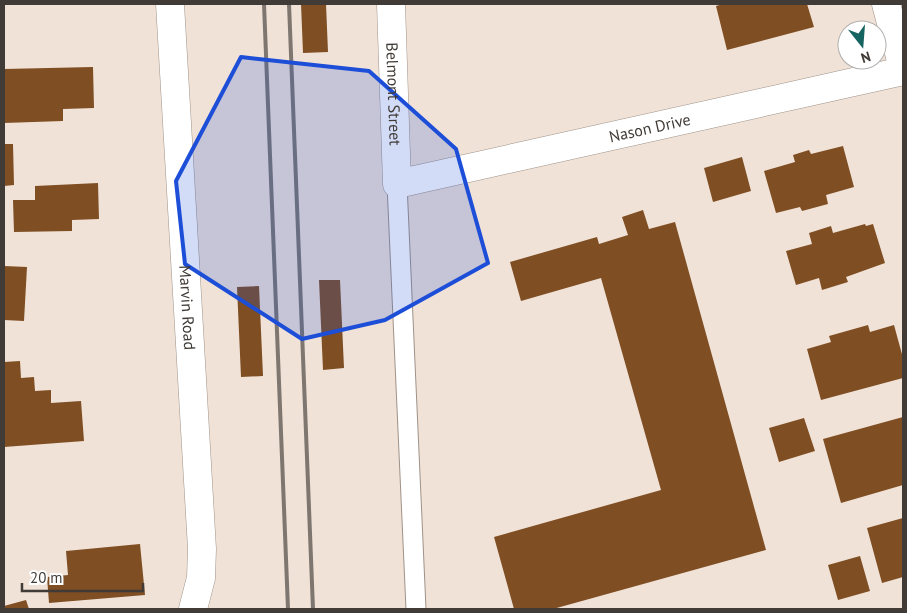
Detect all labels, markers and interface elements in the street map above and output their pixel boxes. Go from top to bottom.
north arrow [837,20,887,70]
street label: Belmont Street [382,42,406,146]
text: N [859,47,873,67]
street label: Nason Drive [607,109,692,146]
street label: Marvin Road [175,264,200,350]
scale bar [22,560,144,592]
text: 20 m [30,568,63,587]

